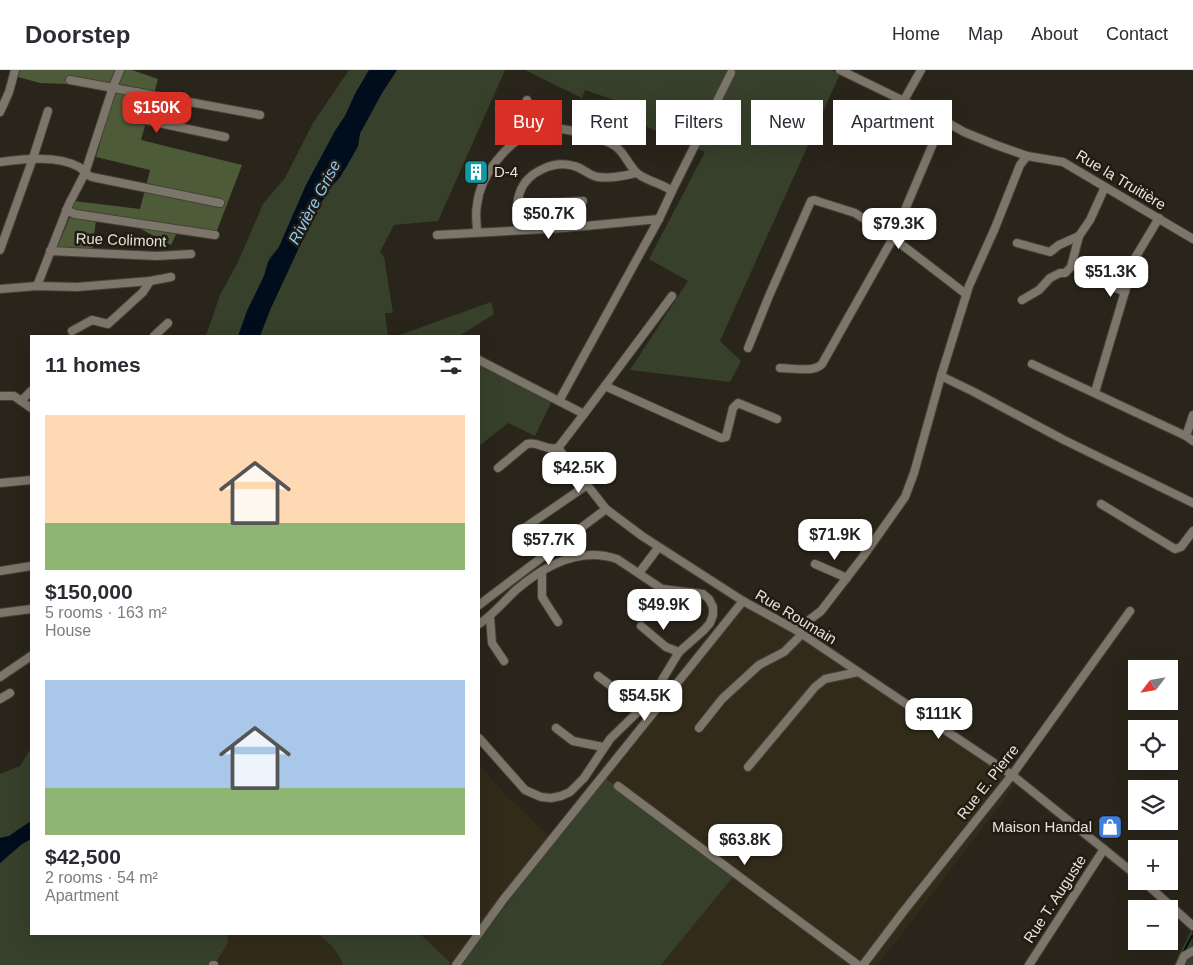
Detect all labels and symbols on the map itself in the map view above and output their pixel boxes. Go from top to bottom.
pin: $150K [122,92,192,134]
street label: Rue la Truitière [1073,146,1169,213]
water label: Rivière Grise [285,157,344,247]
building icon: D-4 [463,159,489,185]
place label: D-4 [494,163,518,180]
pin: $50.7K [508,198,590,240]
pin: $79.3K [858,208,940,250]
street label: Rue Colimont [75,229,168,250]
pin: $51.3K [1070,256,1152,298]
pin: $42.5K [538,452,620,494]
pin: $71.9K [794,518,876,561]
pin: $57.7K [508,524,590,566]
street label: Rue Roumain [753,586,840,647]
pin: $49.9K [623,588,705,631]
north arrow [1128,660,1178,710]
pin: $54.5K [604,680,686,722]
pin: $111K [904,698,974,740]
street label: Rue E. Pierre [953,741,1022,822]
shop icon: Maison Handal [1097,814,1123,840]
place label: Maison Handal [992,818,1092,835]
pin: $63.8K [704,824,786,866]
street label: Rue T. Auguste [1020,852,1089,946]

